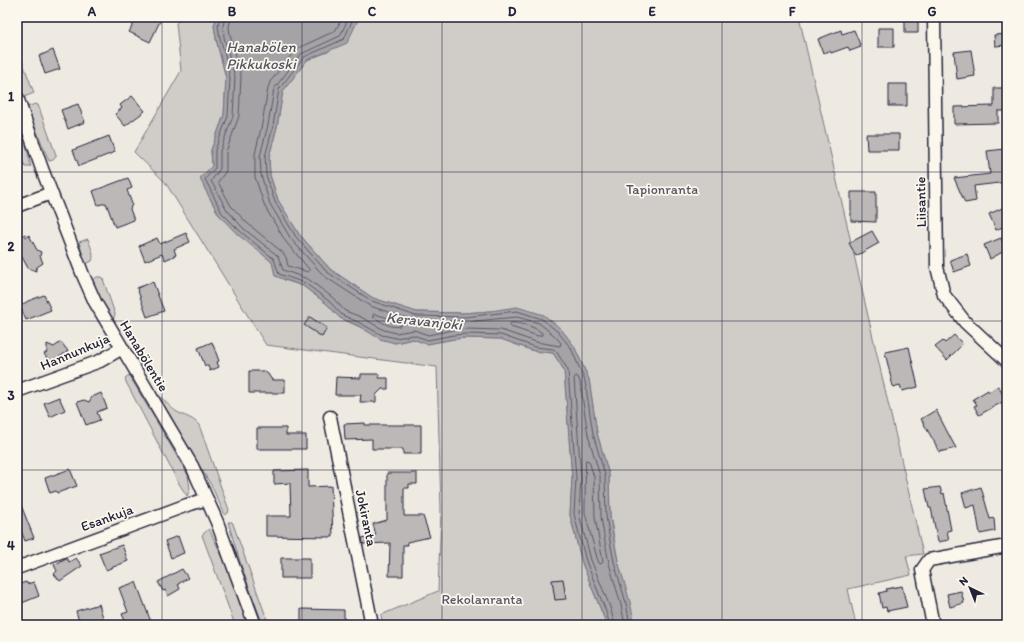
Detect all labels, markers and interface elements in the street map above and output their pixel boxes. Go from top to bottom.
text: A [87,4,97,19]
text: B [228,4,237,19]
text: C [368,4,377,19]
text: D [508,4,517,19]
text: E [648,4,656,19]
text: F [789,4,796,19]
text: G [928,4,937,19]
water label: Hanabölen Pikkukoski [226,38,298,73]
text: 1 [8,89,14,104]
street label: Liisantie [912,176,930,227]
park label: Tapionranta [626,181,698,198]
text: 2 [8,239,15,254]
water label: Keravanjoki [385,308,465,334]
street label: Hanabölentie [116,317,172,395]
street label: Hannunkuja [38,330,113,374]
text: 3 [7,388,15,403]
street label: Jokiranta [352,488,380,549]
street label: Esankuja [79,500,136,535]
text: 4 [7,538,15,553]
north arrow [950,568,990,608]
text: N [956,574,971,588]
park label: Rekolanranta [441,591,523,608]

